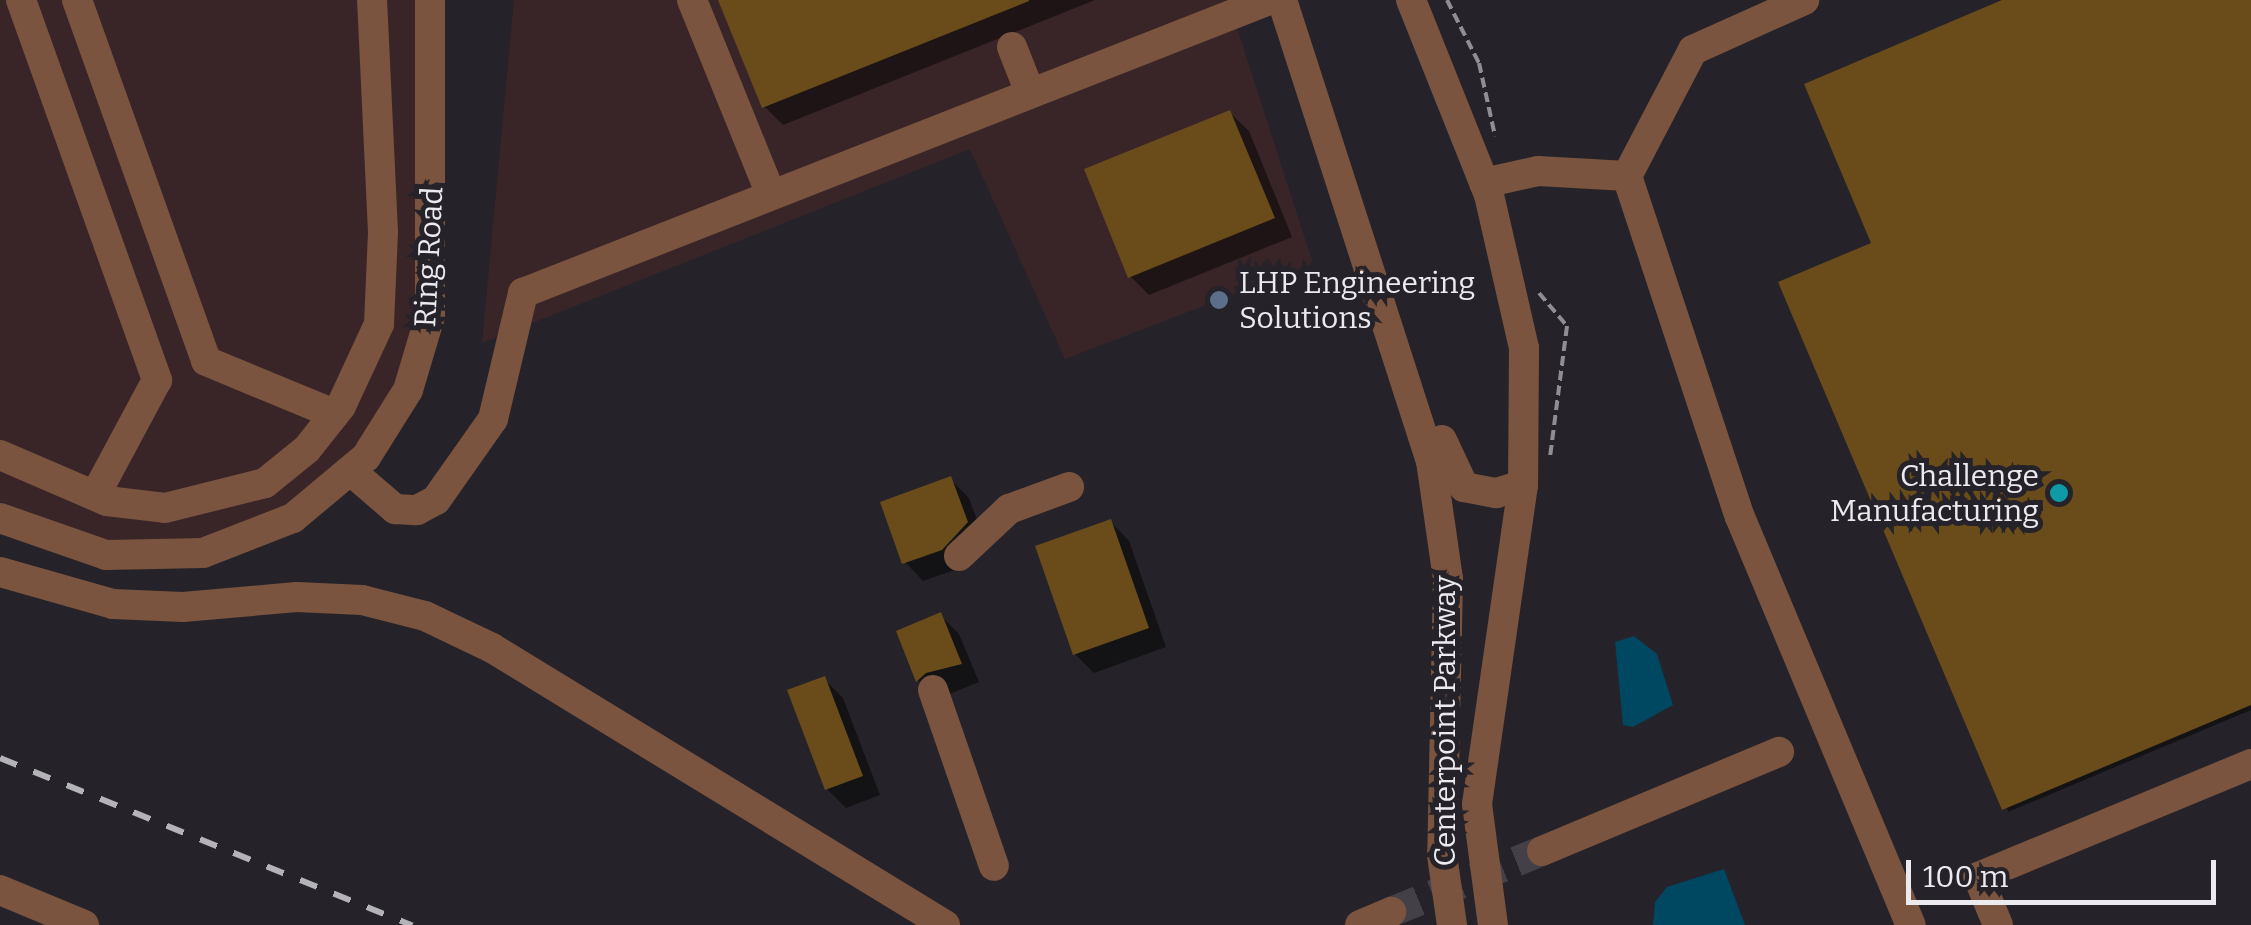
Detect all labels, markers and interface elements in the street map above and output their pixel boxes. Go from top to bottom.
street label: Ring Road [407,186,451,328]
place label: LHP Engineering Solutions [1239,265,1475,336]
marker: LHP Engineering Solutions [1208,289,1230,311]
place label: Challenge Manufacturing [1830,458,2039,528]
marker: Challenge Manufacturing [2048,482,2070,504]
street label: Centerpoint Parkway [1427,575,1463,867]
scale bar [1911,840,2221,902]
text: 100 m [1923,859,2008,895]

